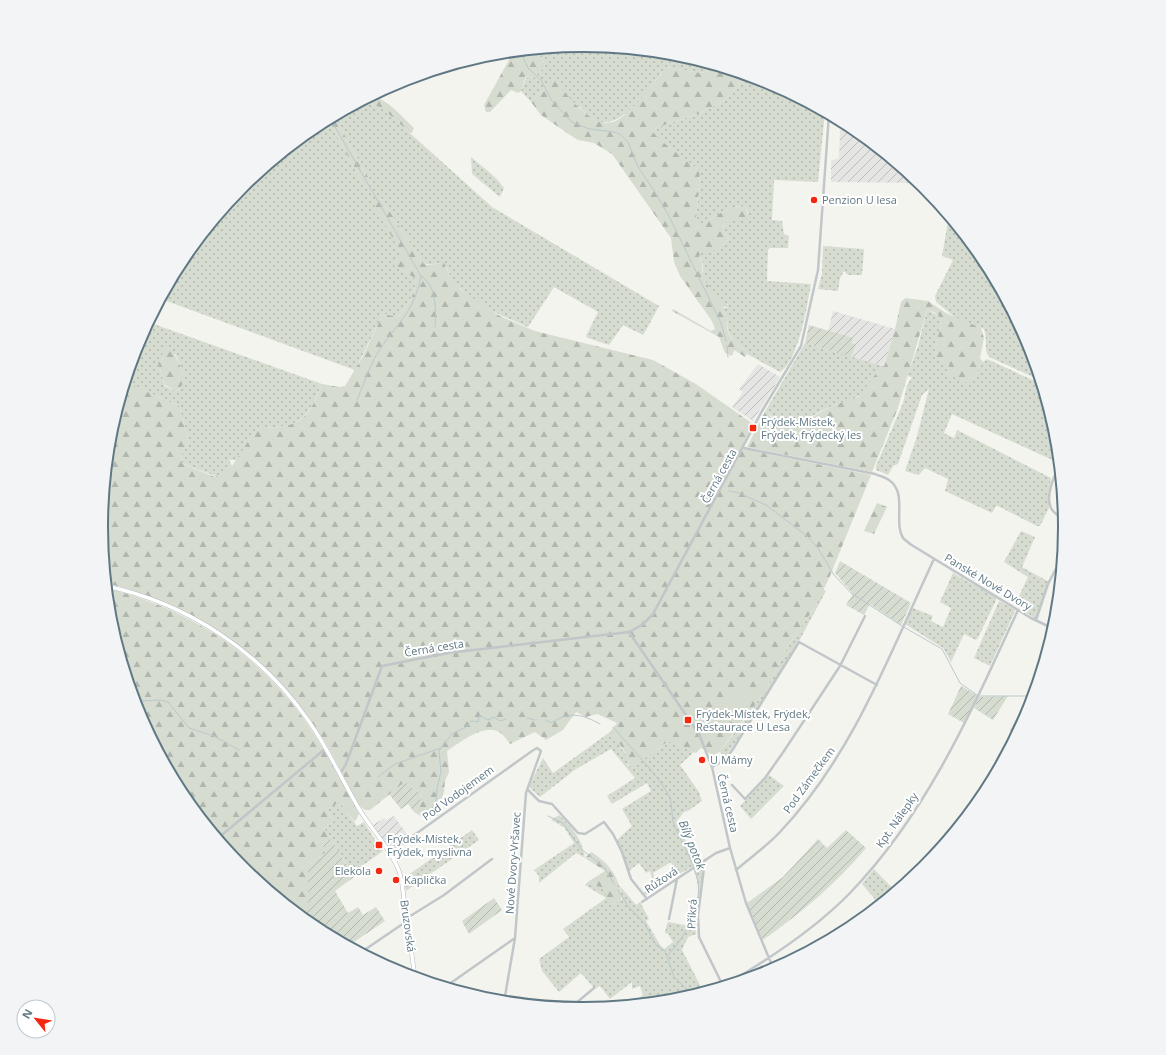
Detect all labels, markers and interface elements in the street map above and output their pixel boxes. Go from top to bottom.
place label: Penzion U lesa [822,192,897,207]
marker: Penzion U lesa [809,195,819,205]
place label: Frýdek-Místek, Frýdek, frýdecký les [761,414,861,442]
marker: Frýdek-Místek, Frýdek, frýdecký les [748,423,758,433]
street label: Černá cesta [697,446,740,506]
street label: Panské Nové Dvory [942,550,1035,614]
street label: Černá cesta [403,635,465,660]
place label: Frýdek-Místek, Frýdek, Restaurace U Lesa [696,706,811,734]
marker: Frýdek-Místek, Frýdek, Restaurace U Lesa [683,715,693,725]
street label: Pod Zámečkem [779,743,838,816]
place label: U Mámy [710,752,753,767]
marker: U Mámy [697,755,707,765]
street label: Pod Vodojemem [419,762,496,824]
street label: Černá cesta [714,772,743,834]
street label: Kpt. Nálepky [872,789,922,850]
street label: Nové Dvory-Vršavec [501,811,524,915]
water label: Bílý potok [675,817,711,873]
place label: Frýdek-Místek, Frýdek, myslivna [387,831,472,859]
marker: Frýdek-Místek, Frýdek, myslivna [374,840,384,850]
place label: Elekola [335,863,371,878]
street label: Růžová [641,863,680,896]
marker: Elekola [374,866,384,876]
place label: Kaplička [404,872,446,887]
marker: Kaplička [391,875,401,885]
street label: Příkrá [683,898,700,929]
street label: Bruzovská [397,899,420,953]
north arrow [16,999,56,1039]
text: N [18,1006,36,1021]

